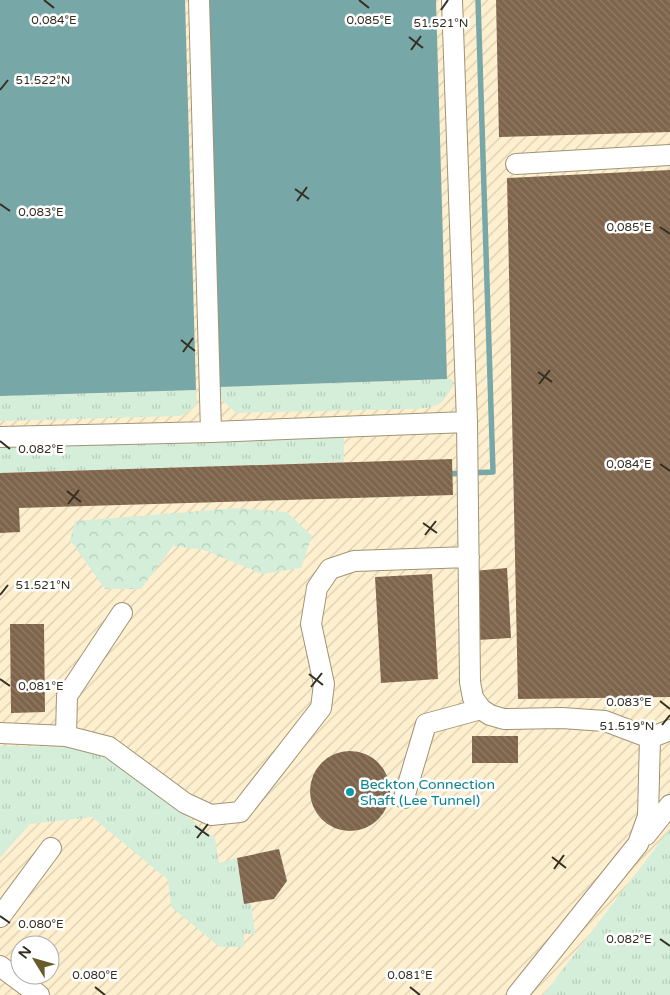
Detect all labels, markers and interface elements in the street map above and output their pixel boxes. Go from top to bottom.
text: 0.084°E [31,13,77,27]
text: 0.085°E [346,13,392,27]
text: 51.521°N [414,16,468,30]
text: 51.522°N [16,73,70,87]
text: 0.083°E [18,205,64,219]
text: 0.085°E [606,220,652,234]
text: 0.082°E [18,442,64,456]
text: 0.084°E [606,457,652,471]
text: 51.521°N [16,578,70,592]
text: 0.081°E [18,679,64,693]
text: 0.083°E [606,695,652,709]
text: 51.519°N [600,719,654,733]
place label: Beckton Connection Shaft (Lee Tunnel) [360,776,495,809]
marker: Beckton Connection Shaft (Lee Tunnel) [344,786,356,798]
text: 0.080°E [18,917,64,931]
text: 0.082°E [606,932,652,946]
north arrow [10,935,60,985]
text: N [15,943,35,962]
text: 0.080°E [72,968,118,982]
text: 0.081°E [387,968,433,982]

